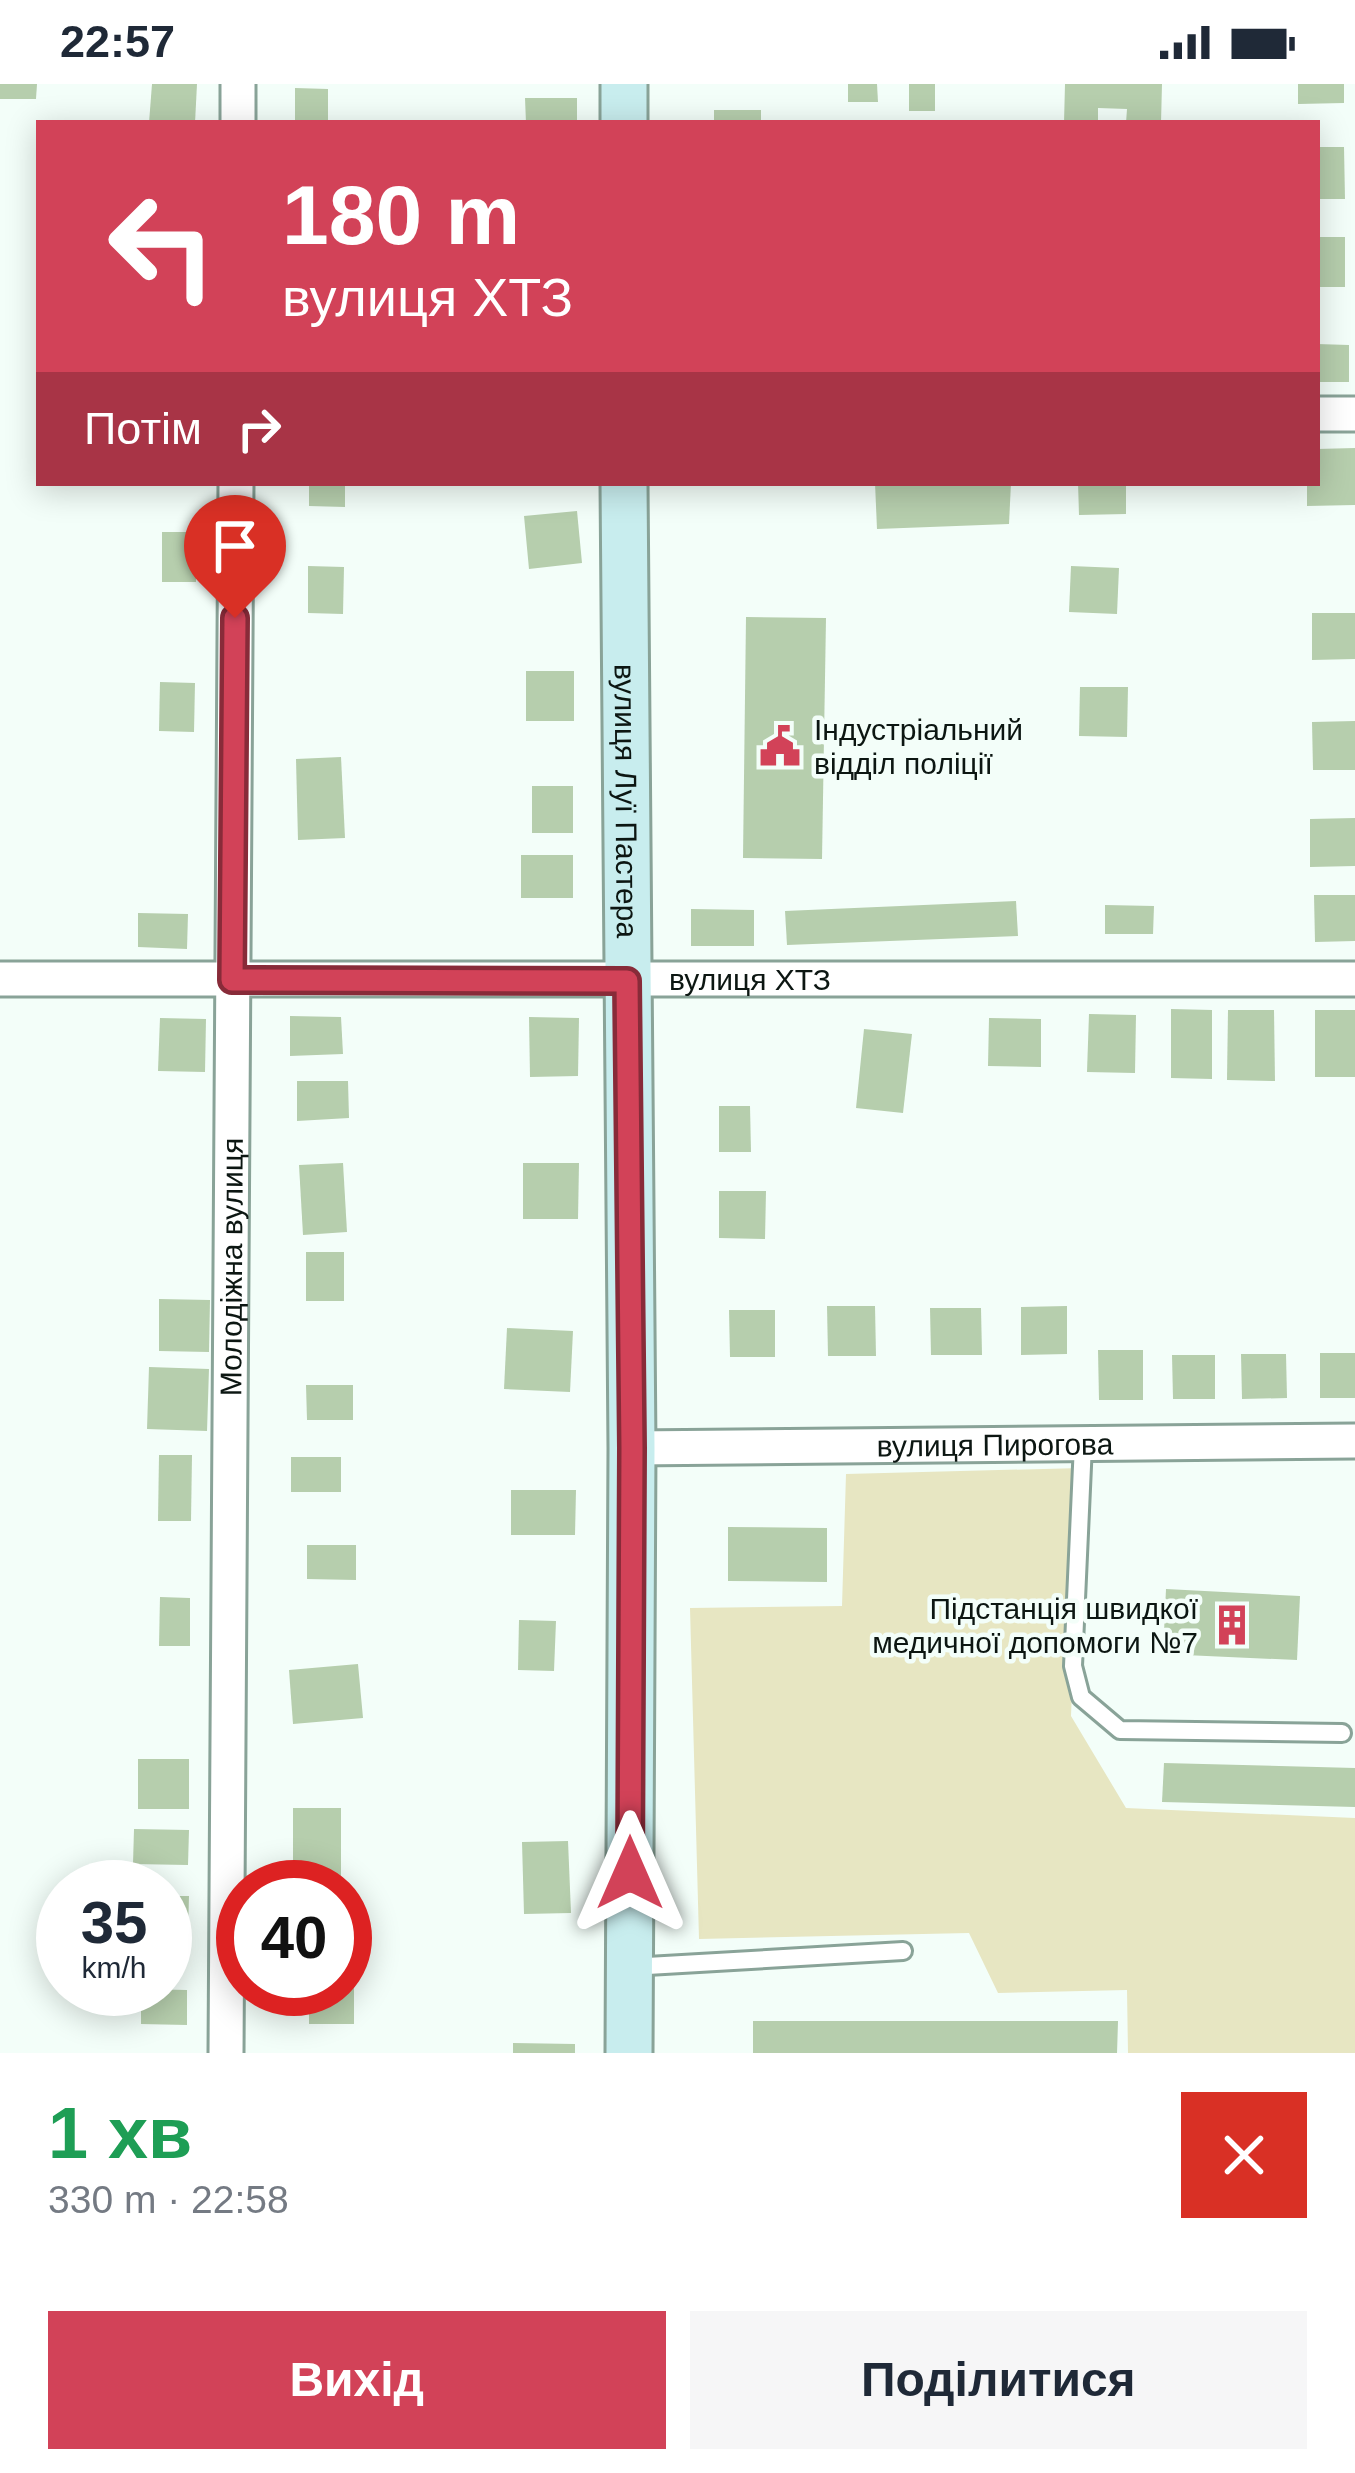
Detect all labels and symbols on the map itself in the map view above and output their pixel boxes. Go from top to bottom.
pin [184,495,286,618]
street label: вулиця Луї Пастера [609,664,644,938]
place label: Індустріальний відділ поліції [814,713,1023,780]
public building icon: Індустріальний відділ поліції [757,723,803,769]
street label: вулиця ХТЗ [669,963,831,996]
street label: Молодіжна вулиця [214,1138,248,1396]
street label: вулиця Пирогова [876,1427,1114,1462]
place label: Підстанція швидкої медичної допомоги №7 [872,1592,1199,1659]
building icon: Підстанція швидкої медичної допомоги №7 [1209,1602,1255,1648]
position arrow [567,1810,693,1936]
speed limit sign: 40 [216,1860,372,2016]

